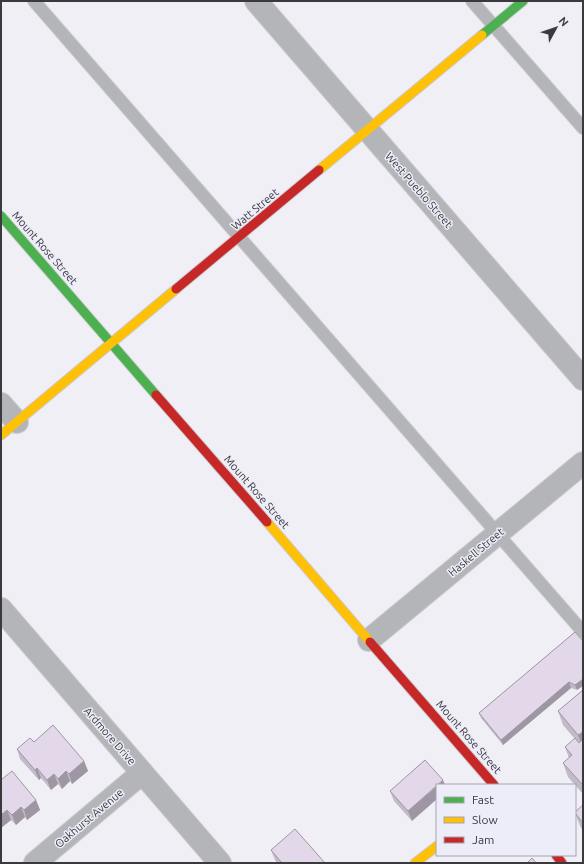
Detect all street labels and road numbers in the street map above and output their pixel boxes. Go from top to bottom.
street label: West Pueblo Street [383,150,455,231]
street label: Watt Street [229,185,281,232]
street label: Mount Rose Street [10,209,80,287]
street label: Mount Rose Street [222,453,292,531]
street label: Haskell Street [446,525,507,579]
street label: Mount Rose Street [434,698,504,776]
street label: Ardmore Drive [82,705,138,767]
street label: Oakhurst Avenue [53,786,125,850]

